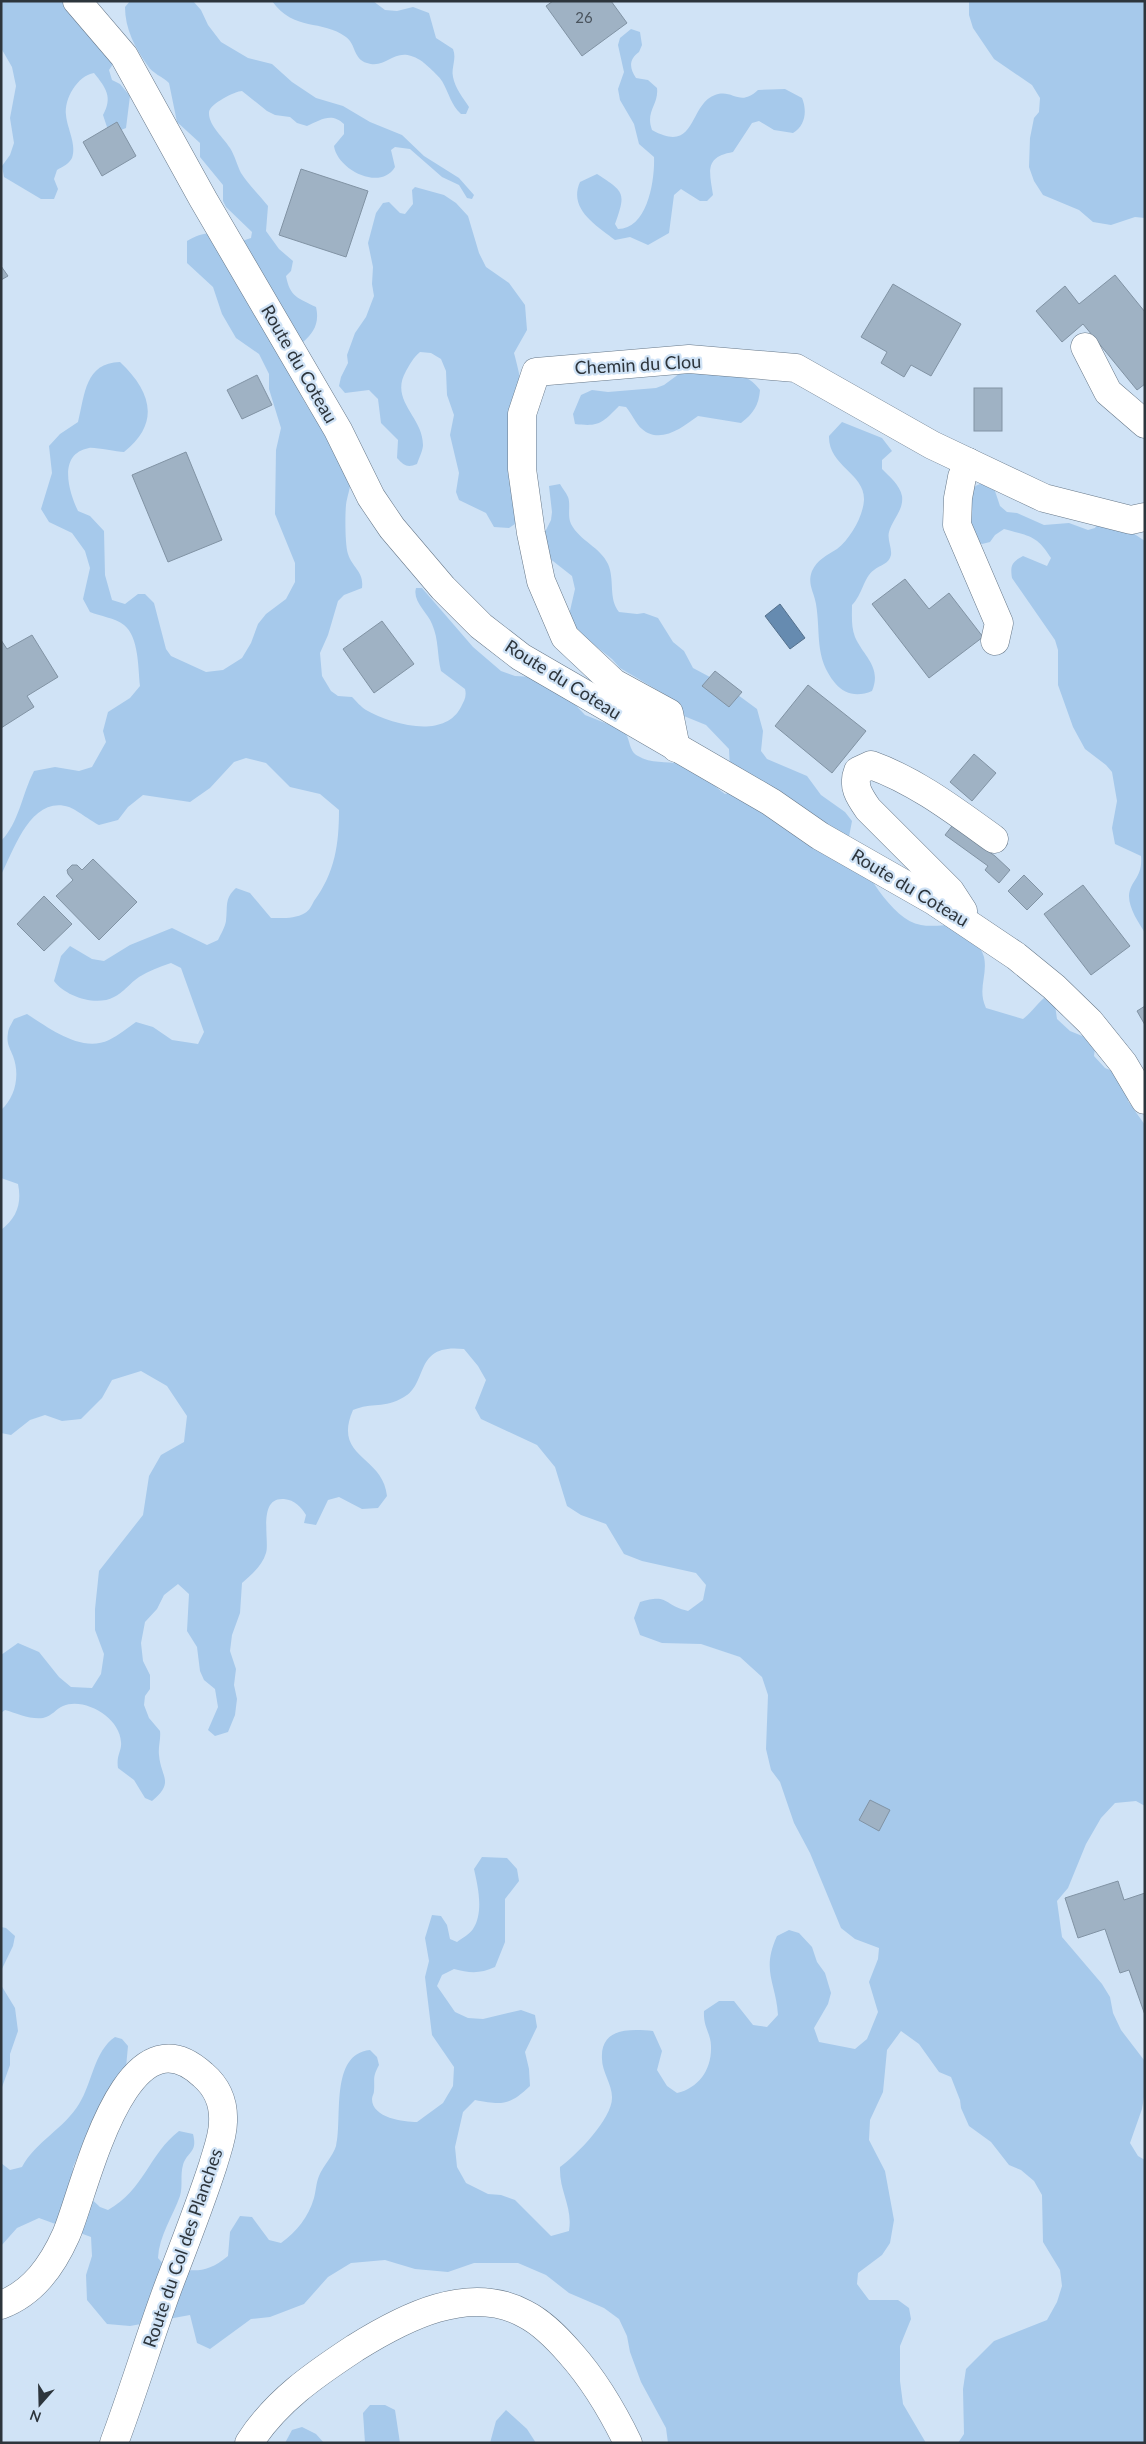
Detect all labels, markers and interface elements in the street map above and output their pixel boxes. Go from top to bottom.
house number: 26 [575,8,593,26]
street label: Route du Coteau [257,300,343,427]
street label: Chemin du Clou [574,350,702,378]
street label: Route du Coteau [501,635,626,724]
street label: Route du Coteau [848,843,973,931]
street label: Route du Col des Planches [138,2145,227,2350]
north arrow [15,2379,65,2429]
text: N [27,2407,43,2427]

